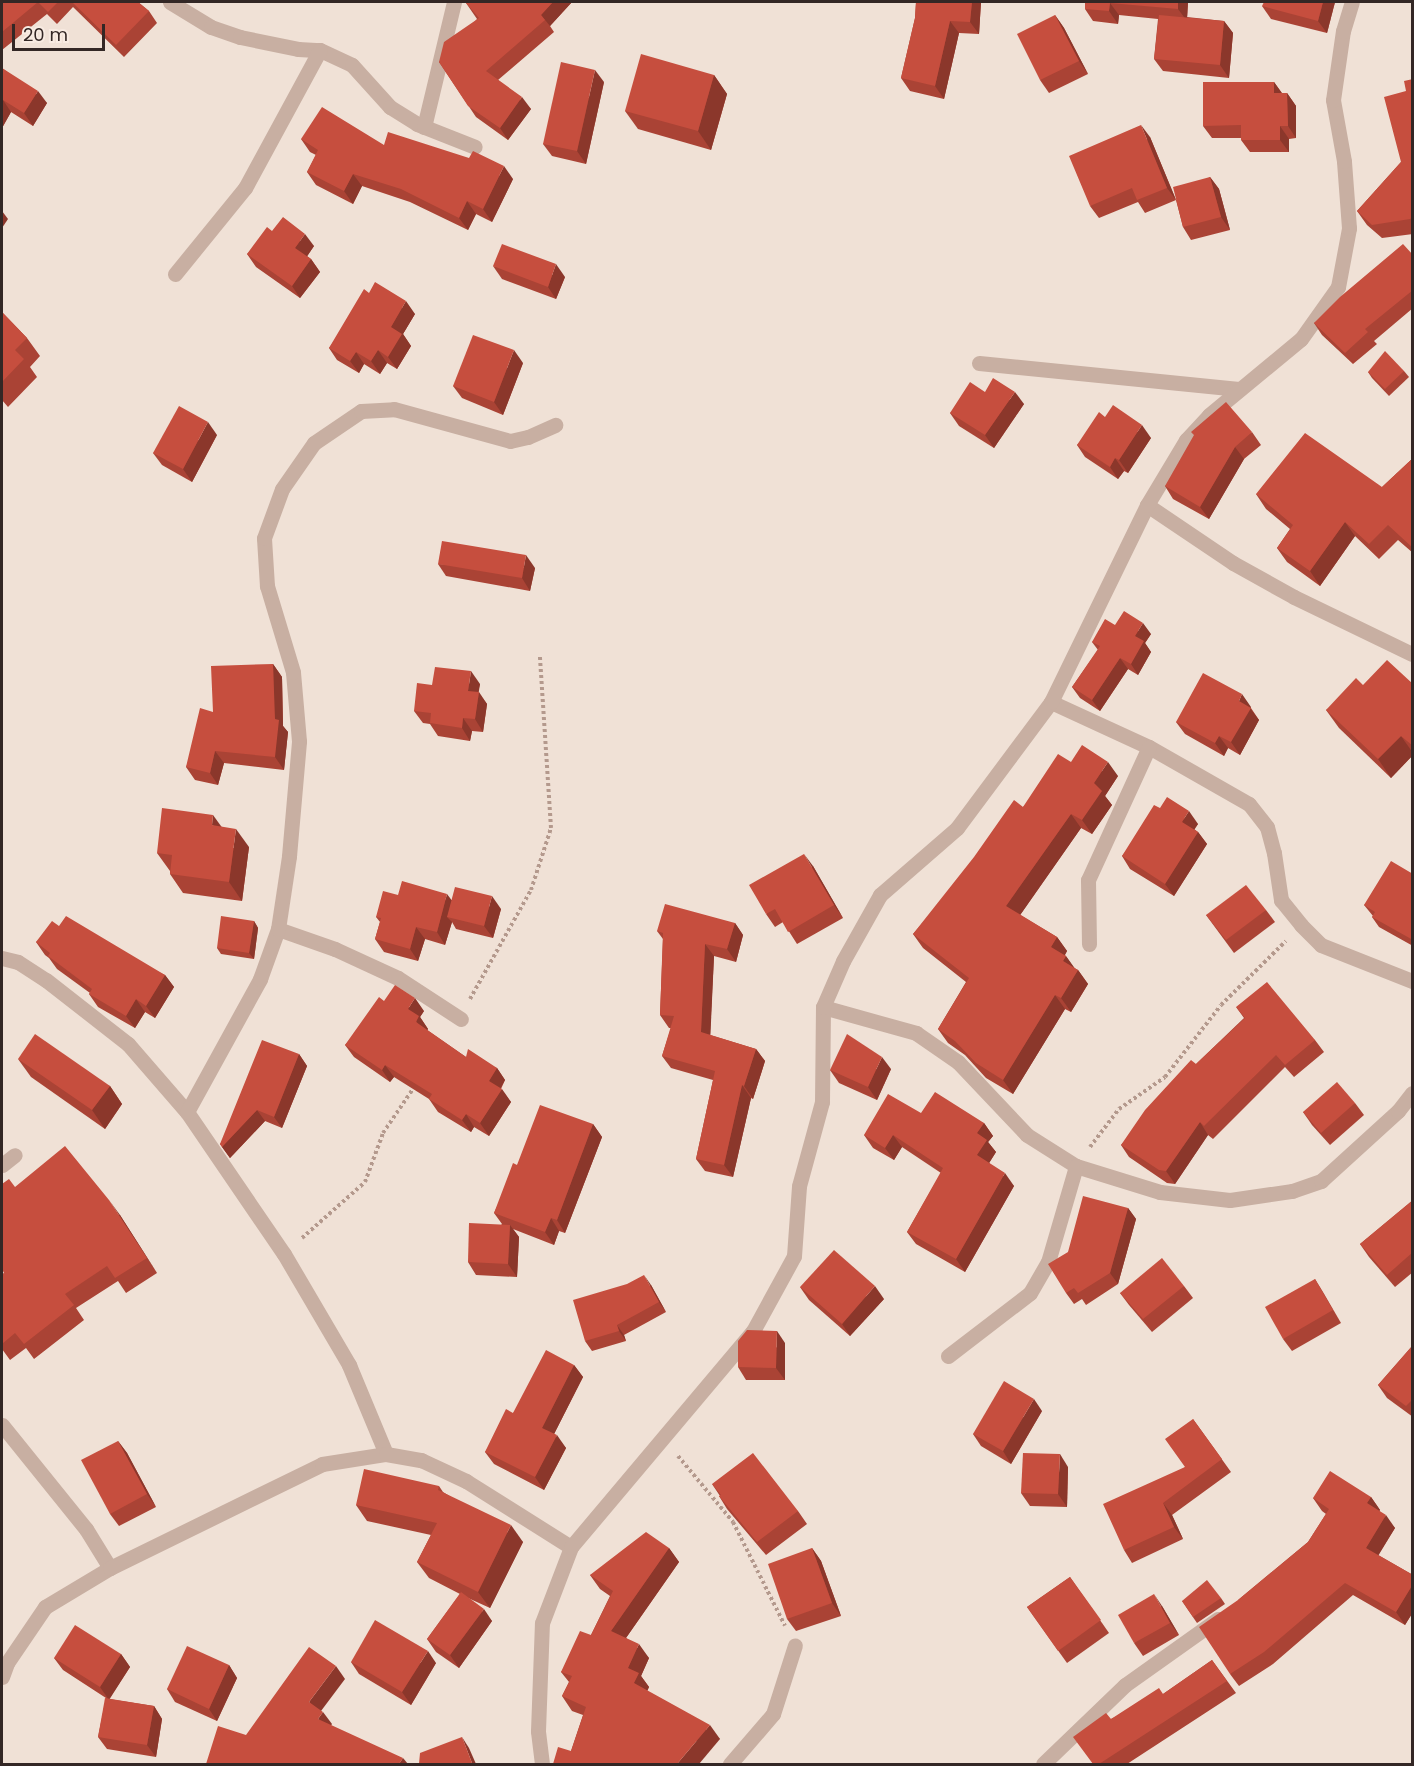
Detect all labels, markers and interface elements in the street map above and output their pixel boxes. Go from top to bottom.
scale bar [15,12,108,50]
text: 20 m [23,22,68,47]

